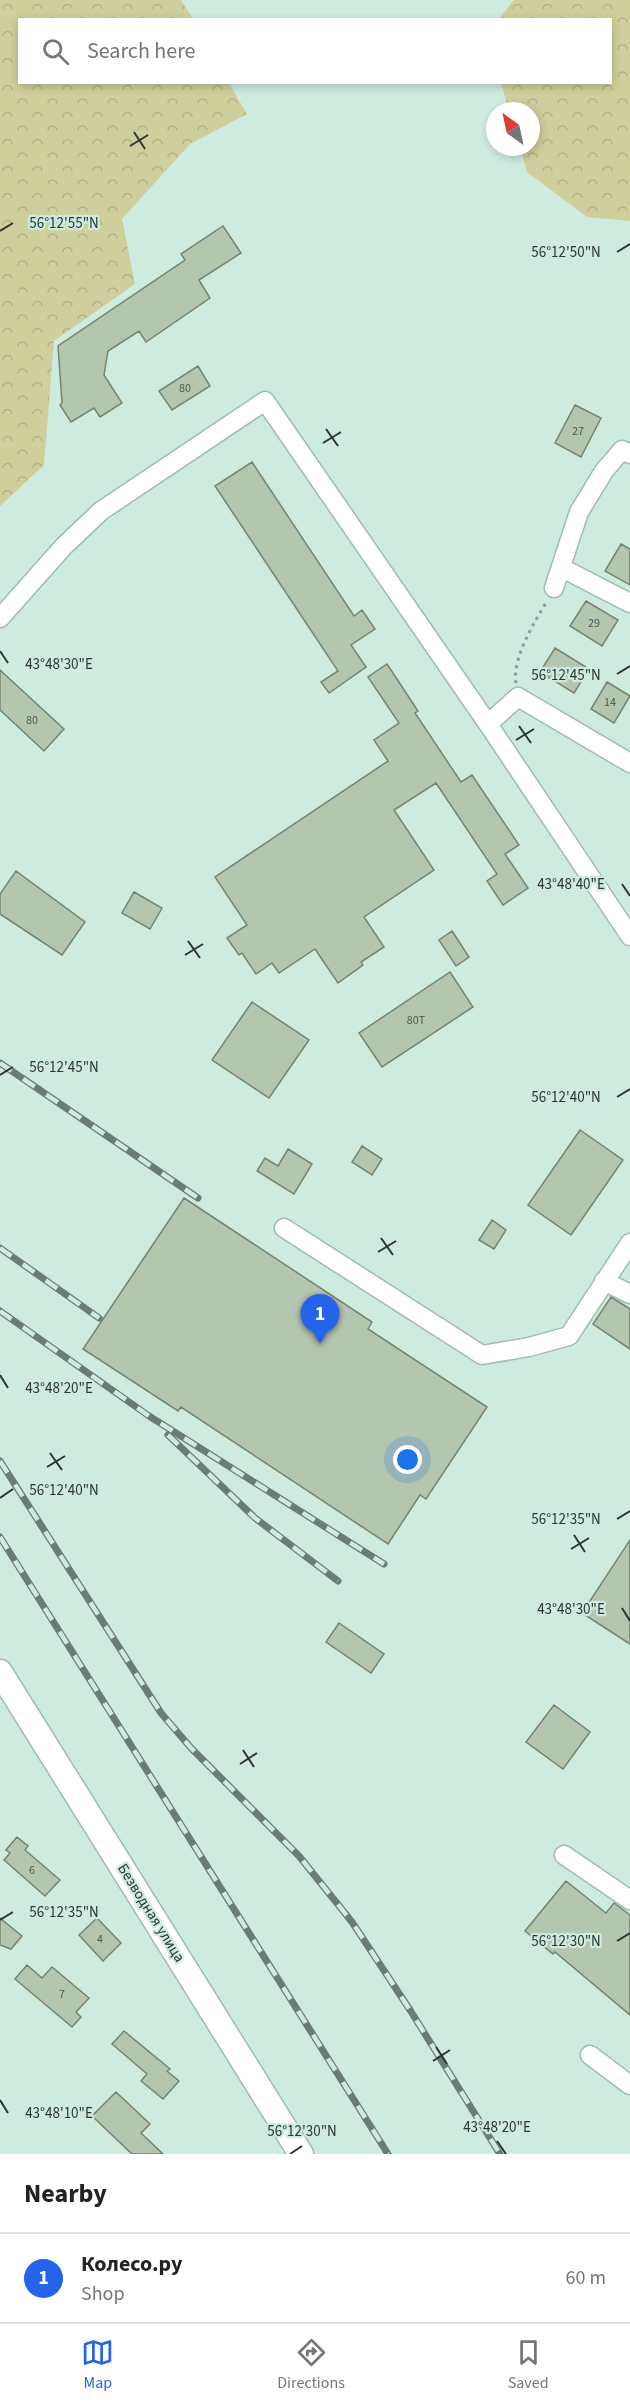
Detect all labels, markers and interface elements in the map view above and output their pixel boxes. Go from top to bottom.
search box [18,18,612,84]
icon: search [39,35,72,68]
text: Search here [87,35,195,67]
north arrow [486,102,540,156]
text: 56°12'55"N [29,213,99,234]
text: 56°12'50"N [531,242,601,263]
house number: 80 [179,380,191,397]
house number: 27 [572,423,584,440]
house number: 29 [588,615,600,632]
text: 43°48'30"E [25,654,93,675]
text: 56°12'45"N [531,665,601,686]
house number: 14 [604,694,616,711]
house number: 80 [26,712,38,729]
text: 43°48'40"E [537,874,605,895]
house number: 80Т [407,1012,426,1029]
text: 56°12'45"N [29,1057,99,1078]
text: 56°12'40"N [531,1087,601,1108]
pin: 1 [300,1294,340,1344]
text: 43°48'20"E [25,1378,93,1399]
your location [393,1445,422,1474]
text: 56°12'40"N [29,1480,99,1501]
text: 56°12'35"N [531,1509,601,1530]
text: 43°48'30"E [537,1599,605,1620]
street label: Безводная улица [112,1860,190,1966]
house number: 6 [29,1862,35,1879]
text: 56°12'35"N [29,1902,99,1923]
house number: 4 [97,1931,103,1948]
text: 56°12'30"N [531,1931,601,1952]
house number: 7 [59,1986,65,2003]
text: 43°48'10"E [25,2103,93,2124]
text: 43°48'20"E [463,2117,531,2138]
text: 56°12'30"N [267,2121,337,2142]
text: Nearby [24,2175,107,2212]
text: Колесо.ру [81,2248,183,2280]
text: 1 [38,2264,49,2292]
text: 60 m [566,2264,606,2292]
text: Shop [81,2280,125,2308]
tab: Map [81,2336,114,2394]
tab: Directions [277,2336,345,2394]
tab: Saved [508,2336,549,2394]

